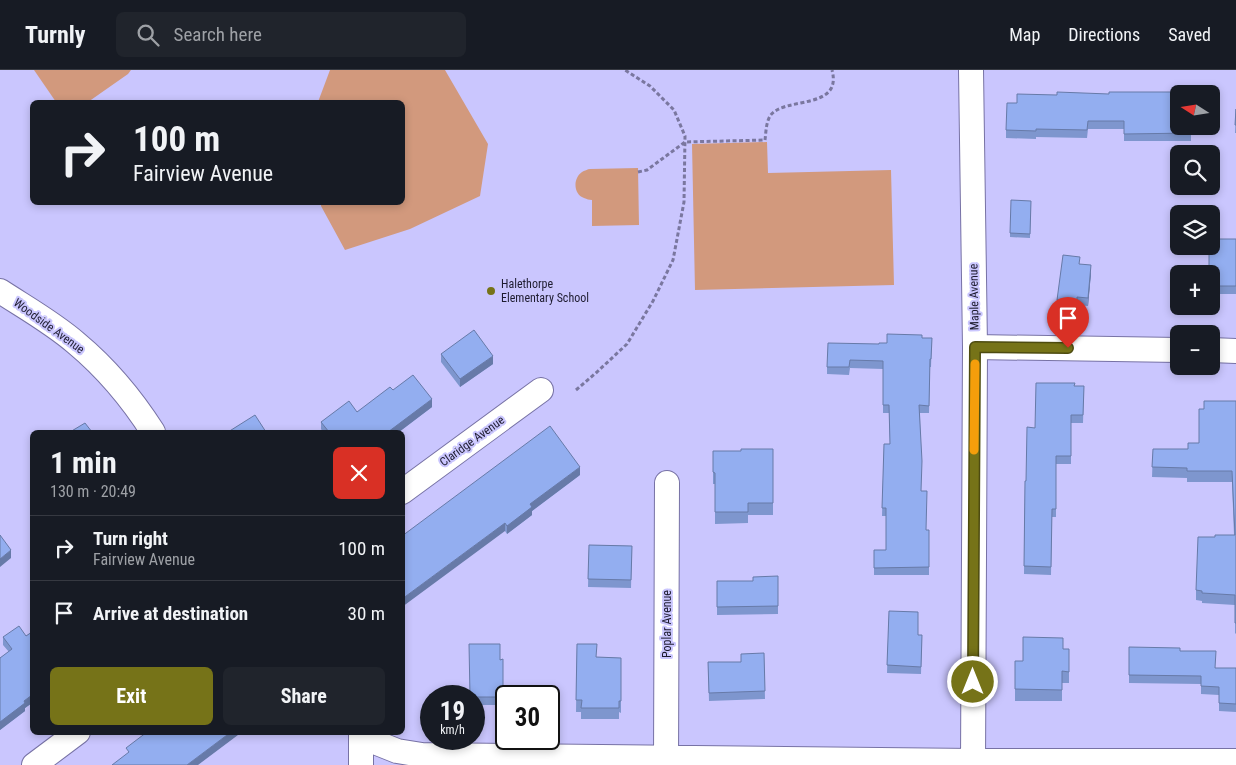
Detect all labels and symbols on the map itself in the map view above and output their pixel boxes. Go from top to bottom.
north arrow [1170,85,1220,135]
street label: Maple Avenue [966,263,982,330]
place label: Halethorpe Elementary School [501,277,589,305]
marker: Halethorpe Elementary School [485,285,497,297]
street label: Woodside Avenue [11,296,87,357]
pin [1047,297,1089,348]
street label: Claridge Avenue [437,413,507,469]
street label: Poplar Avenue [660,590,674,658]
position arrow [946,655,998,707]
speed limit sign: 30 [495,685,560,750]

